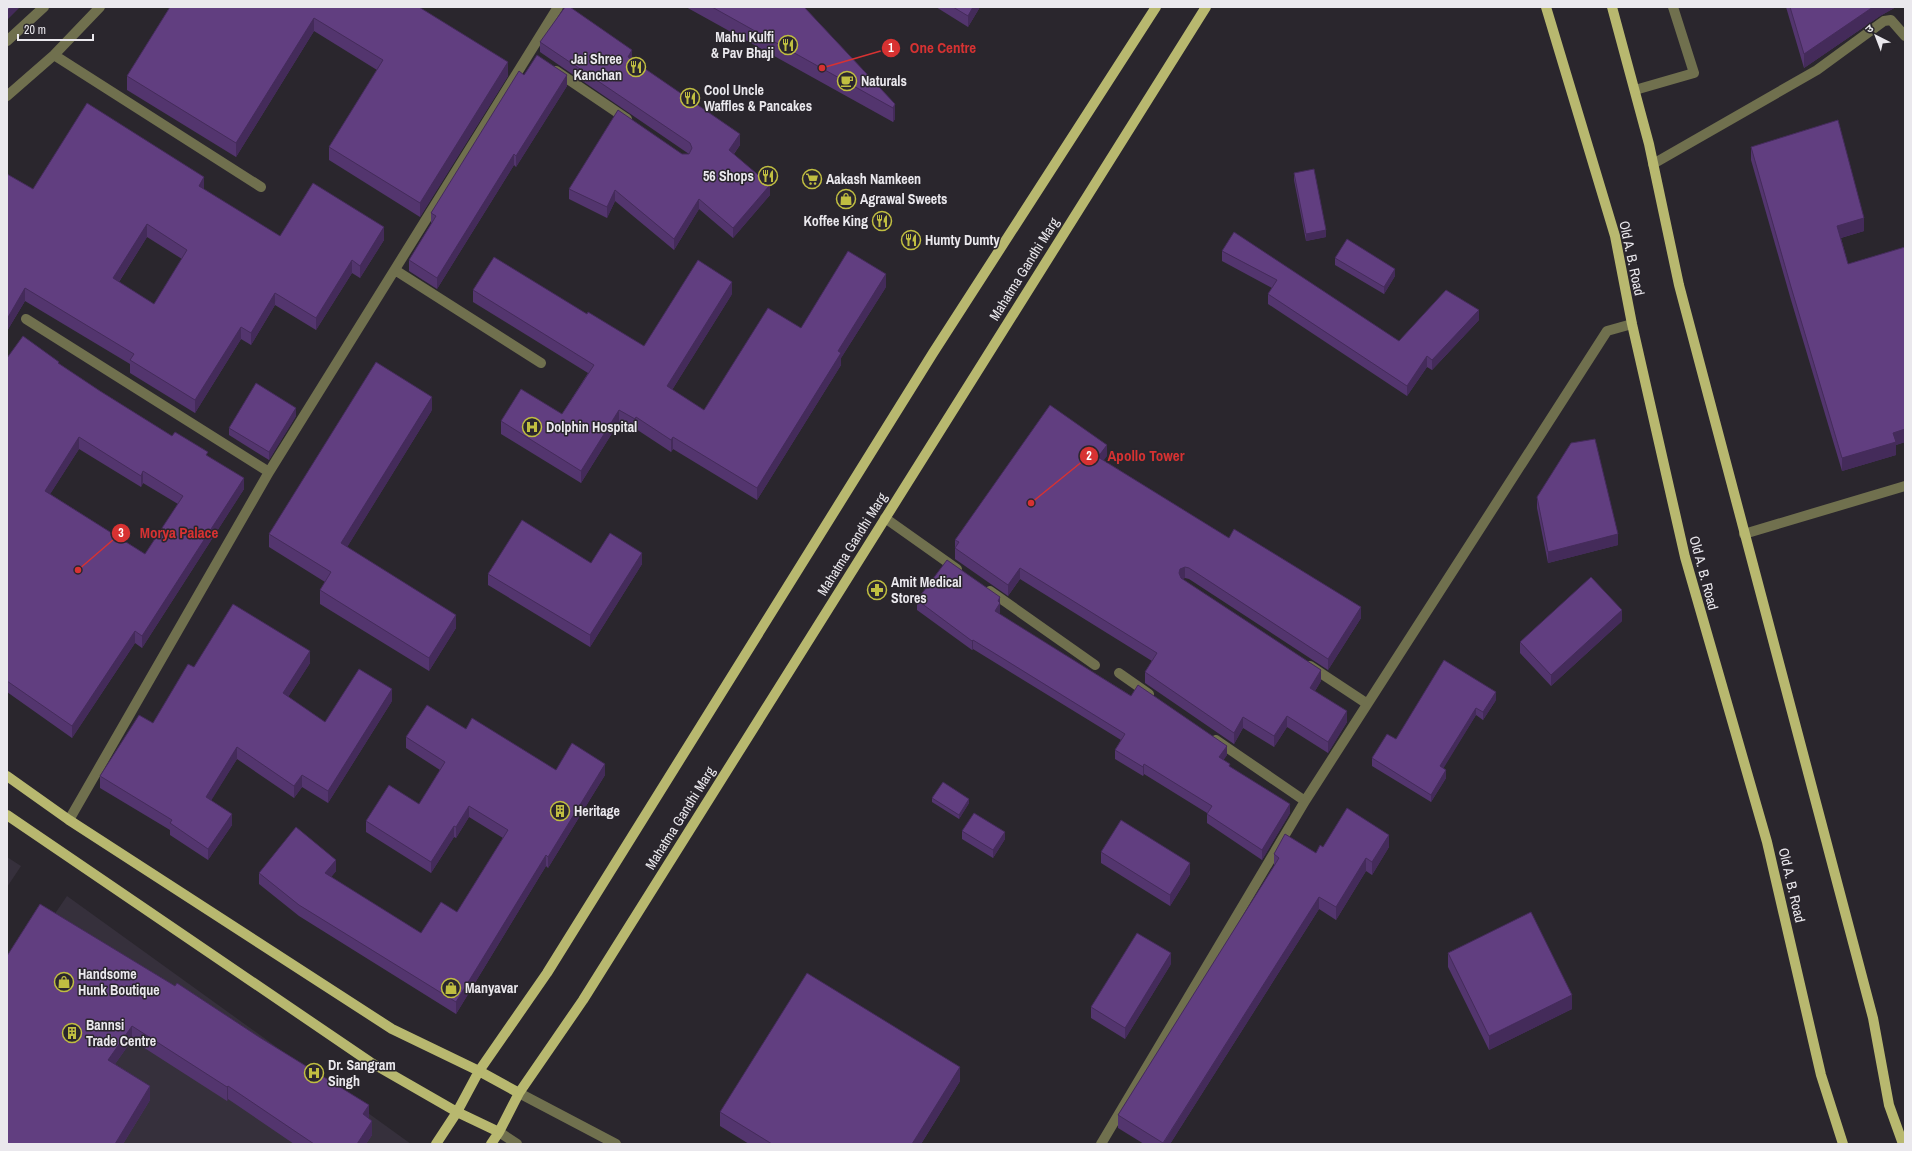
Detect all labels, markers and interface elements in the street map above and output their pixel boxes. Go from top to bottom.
scale bar [18,16,93,42]
north arrow [1856,16,1896,56]
text: उ [1862,21,1877,36]
text: 20 m [24,22,46,38]
place label: Mahu Kulfi & Pav Bhaji [711,28,774,62]
restaurant icon: Mahu Kulfi & Pav Bhaji [777,34,799,56]
callout: One Centre [881,34,984,61]
text: One Centre [910,37,976,58]
text: 1 [888,40,894,56]
place label: Jai Shree Kanchan [571,50,622,84]
restaurant icon: Jai Shree Kanchan [625,56,647,78]
cafe icon: Naturals [836,70,858,92]
place label: Naturals [861,72,907,90]
place label: Cool Uncle Waffles & Pancakes [704,81,812,115]
restaurant icon: Cool Uncle Waffles & Pancakes [679,87,701,109]
restaurant icon: 56 Shops [757,165,779,187]
place label: 56 Shops [703,167,754,185]
supermarket icon: Aakash Namkeen [801,168,823,190]
place label: Aakash Namkeen [826,170,921,188]
shop icon: Agrawal Sweets [835,188,857,210]
place label: Agrawal Sweets [860,190,947,208]
restaurant icon: Koffee King [871,210,893,232]
place label: Koffee King [804,212,868,230]
street label: Mahatma Gandhi Marg [985,214,1063,324]
street label: Old A. B. Road [1615,219,1649,297]
restaurant icon: Humty Dumty [900,229,922,251]
place label: Humty Dumty [925,231,1000,249]
hospital icon: Dolphin Hospital [521,416,543,438]
place label: Dolphin Hospital [546,418,637,436]
callout: Apollo Tower [1079,443,1192,470]
text: Apollo Tower [1107,445,1185,466]
text: 2 [1086,448,1092,464]
street label: Mahatma Gandhi Marg [813,489,891,599]
callout: Morya Palace [111,520,226,547]
text: Morya Palace [140,522,218,543]
text: 3 [118,525,124,541]
street label: Old A. B. Road [1685,534,1723,612]
place label: Amit Medical Stores [891,573,962,607]
pharmacy icon: Amit Medical Stores [866,579,888,601]
street label: Mahatma Gandhi Marg [641,763,719,873]
building icon: Heritage [549,800,571,822]
place label: Heritage [574,802,620,820]
street label: Old A. B. Road [1775,846,1809,924]
place label: Handsome Hunk Boutique [78,965,160,999]
shop icon: Handsome Hunk Boutique [53,971,75,993]
shop icon: Manyavar [440,977,462,999]
place label: Manyavar [465,979,518,997]
place label: Bannsi Trade Centre [86,1016,156,1050]
building icon: Bannsi Trade Centre [61,1022,83,1044]
place label: Dr. Sangram Singh [328,1056,396,1090]
hospital icon: Dr. Sangram Singh [303,1062,325,1084]

